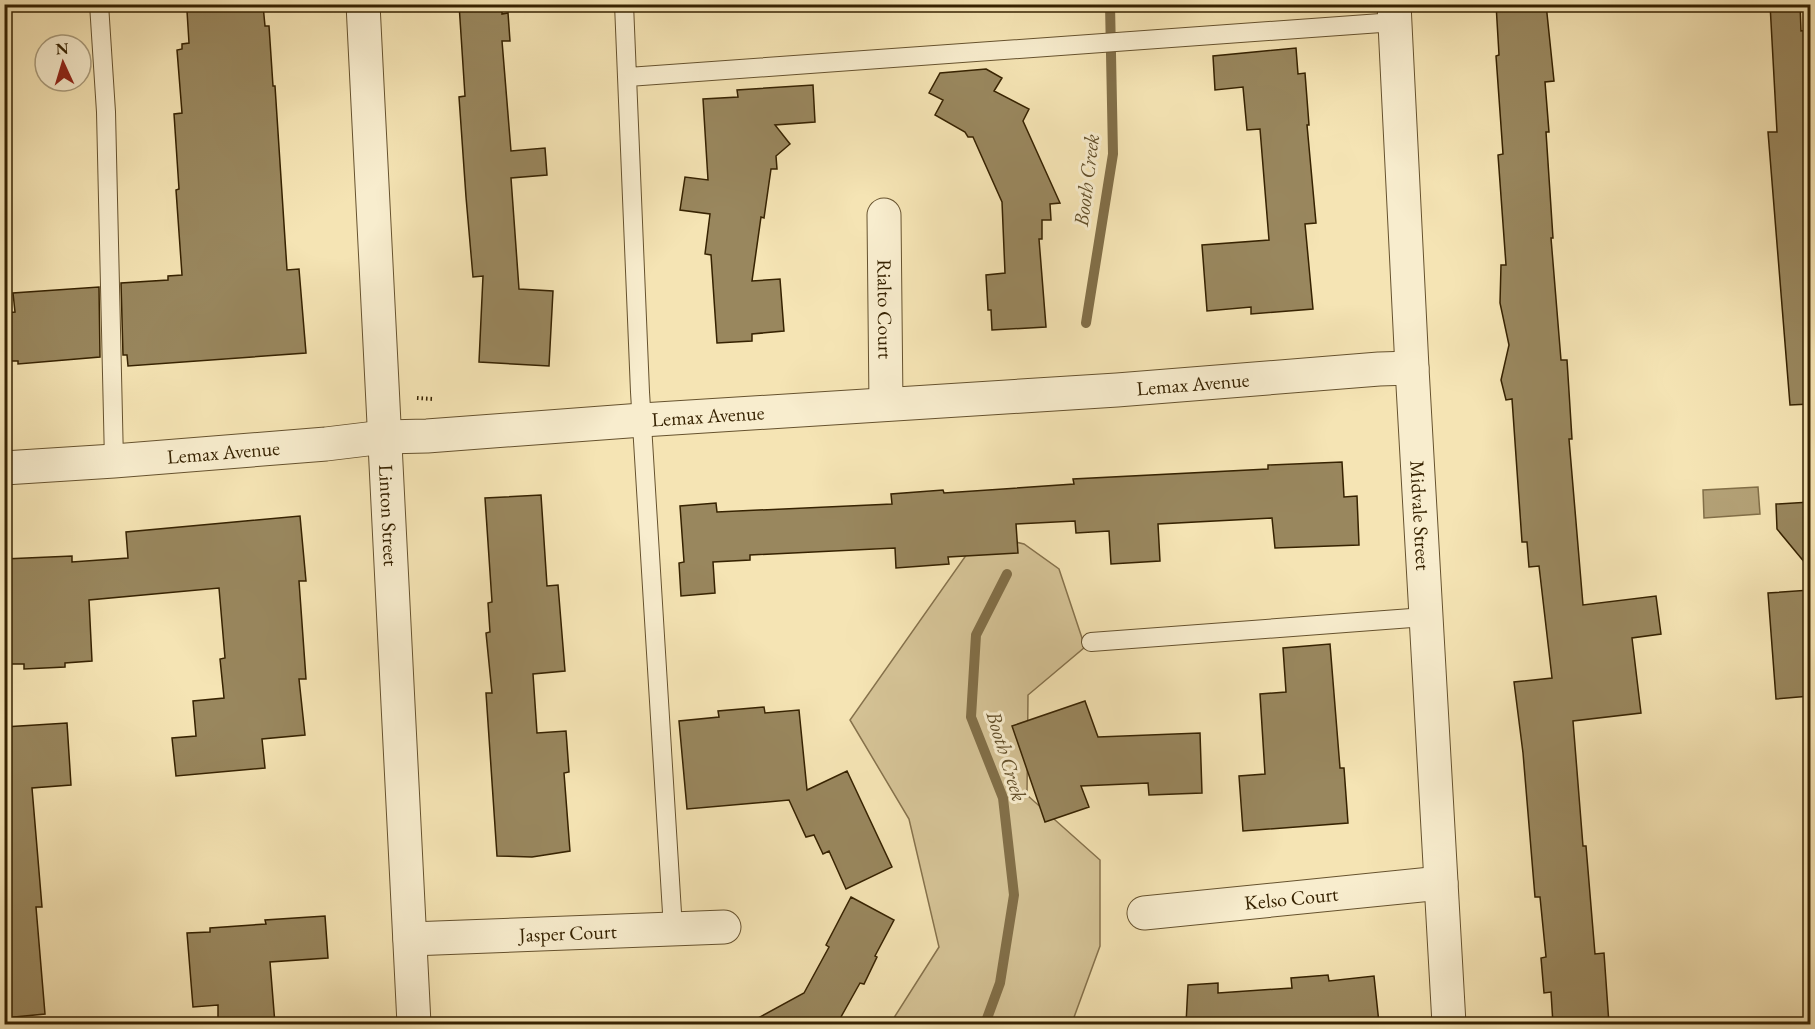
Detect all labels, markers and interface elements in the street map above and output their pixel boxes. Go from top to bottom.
north arrow [33,33,93,93]
text: N [55,38,69,59]
water label: Booth Creek [1067,132,1105,229]
street label: Rialto Court [871,259,899,360]
street label: Lemax Avenue [1135,366,1250,401]
street label: Lemax Avenue [651,399,765,432]
street label: Lemax Avenue [166,435,281,470]
street label: Midvale Street [1404,460,1436,572]
street label: Linton Street [373,464,404,568]
water label: Booth Creek [980,707,1034,805]
street label: Kelso Court [1243,880,1340,916]
street label: Jasper Court [517,918,618,948]

